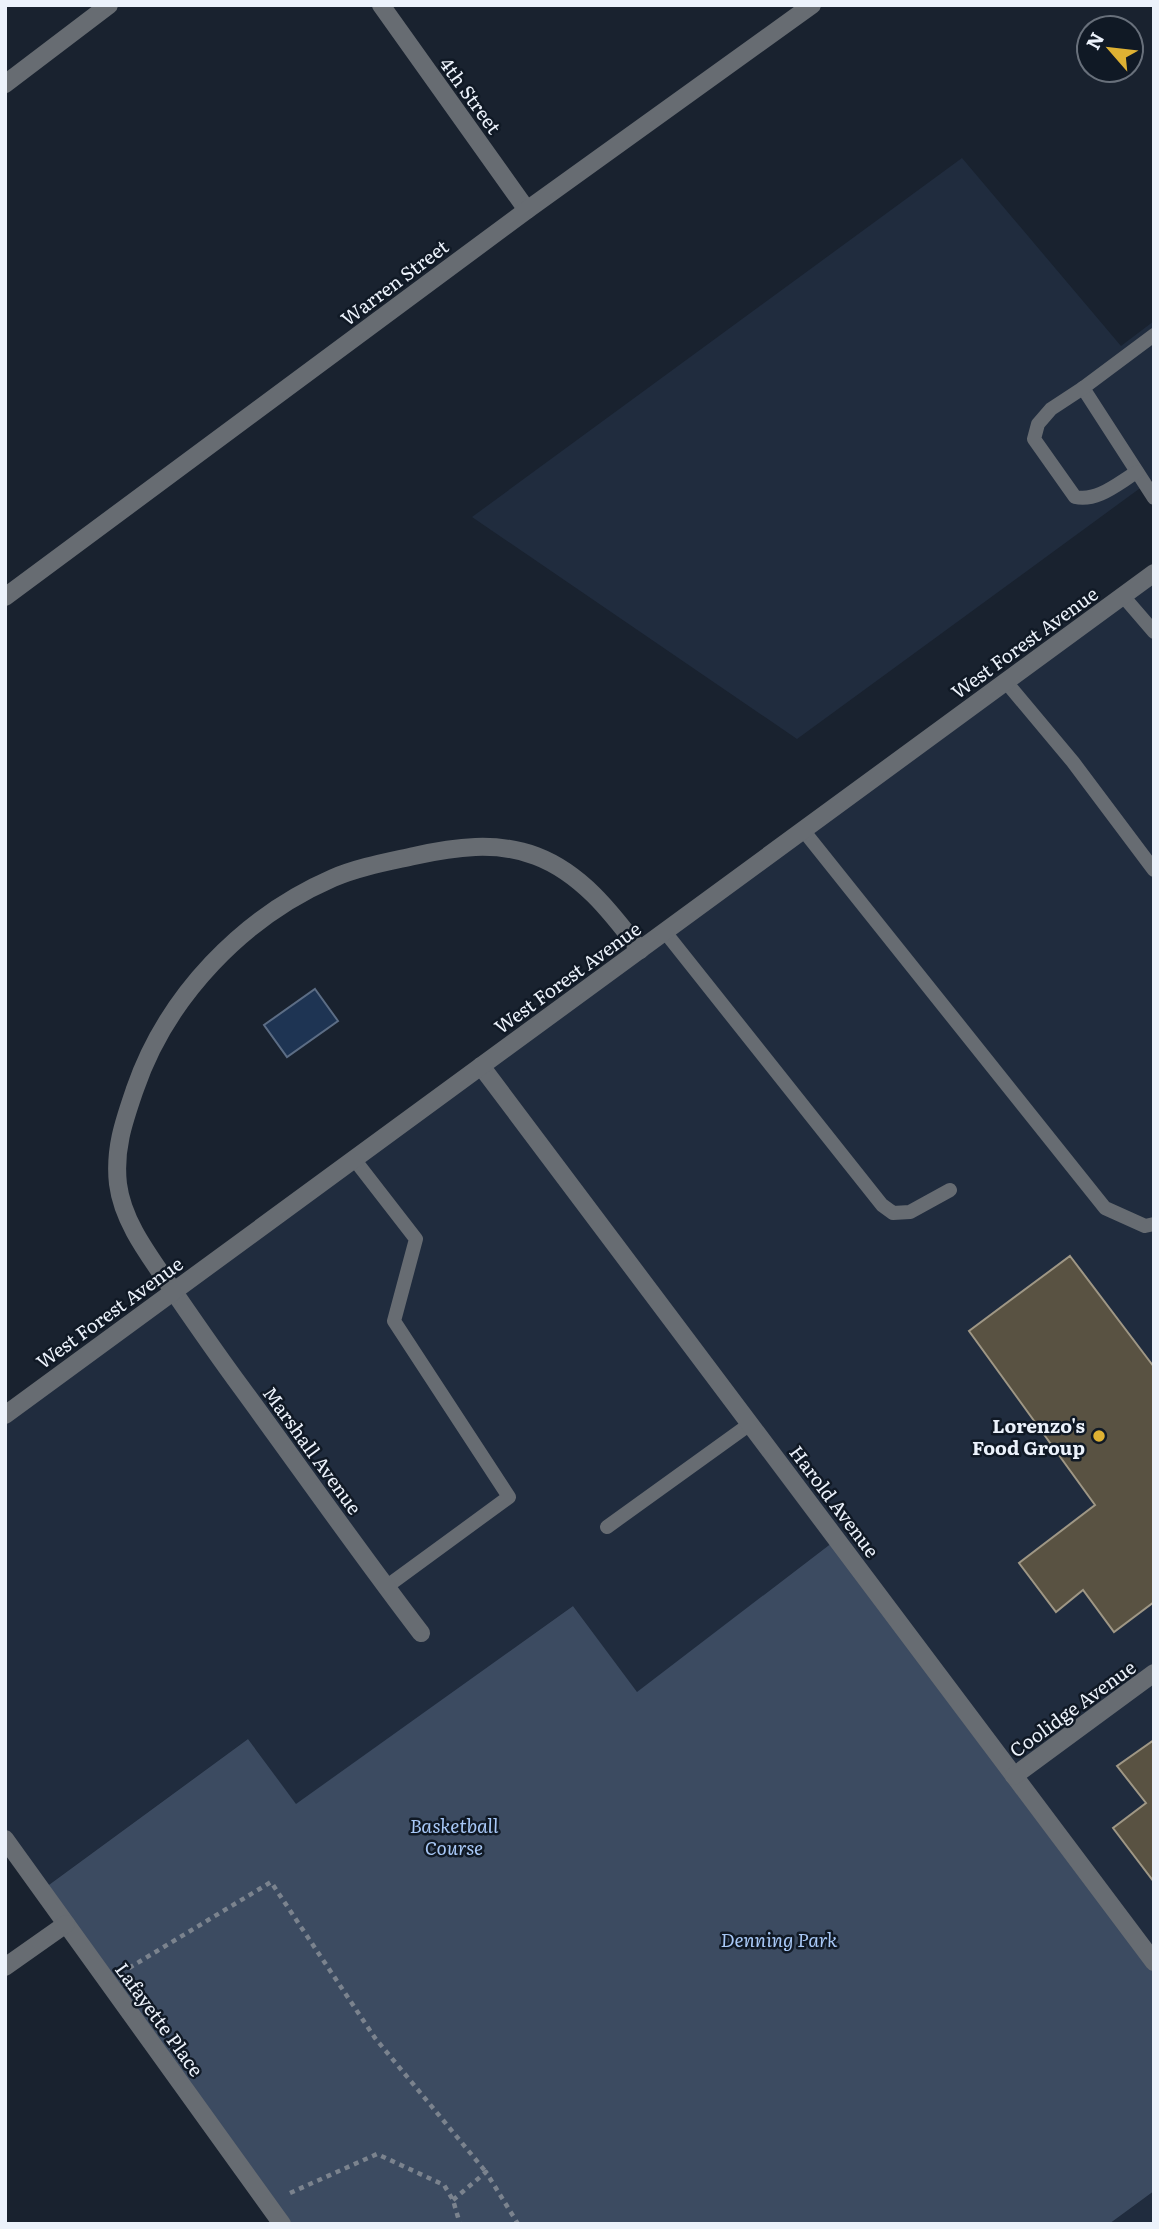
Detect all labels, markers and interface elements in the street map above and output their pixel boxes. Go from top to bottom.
north arrow [1075,14,1145,84]
text: N [1078,27,1110,54]
street label: 4th Street [434,51,509,139]
street label: Warren Street [334,232,454,332]
street label: West Forest Avenue [945,579,1103,705]
street label: West Forest Avenue [488,914,646,1040]
street label: West Forest Avenue [30,1249,188,1375]
street label: Marshall Avenue [257,1380,369,1520]
place label: Lorenzo's Food Group [972,1411,1085,1461]
marker: Lorenzo's Food Group [1091,1428,1107,1444]
street label: Harold Avenue [784,1439,887,1563]
street label: Coolidge Avenue [1003,1652,1141,1763]
park label: Basketball Course [410,1811,499,1861]
park label: Denning Park [720,1925,838,1953]
street label: Lafayette Place [109,1956,211,2082]

